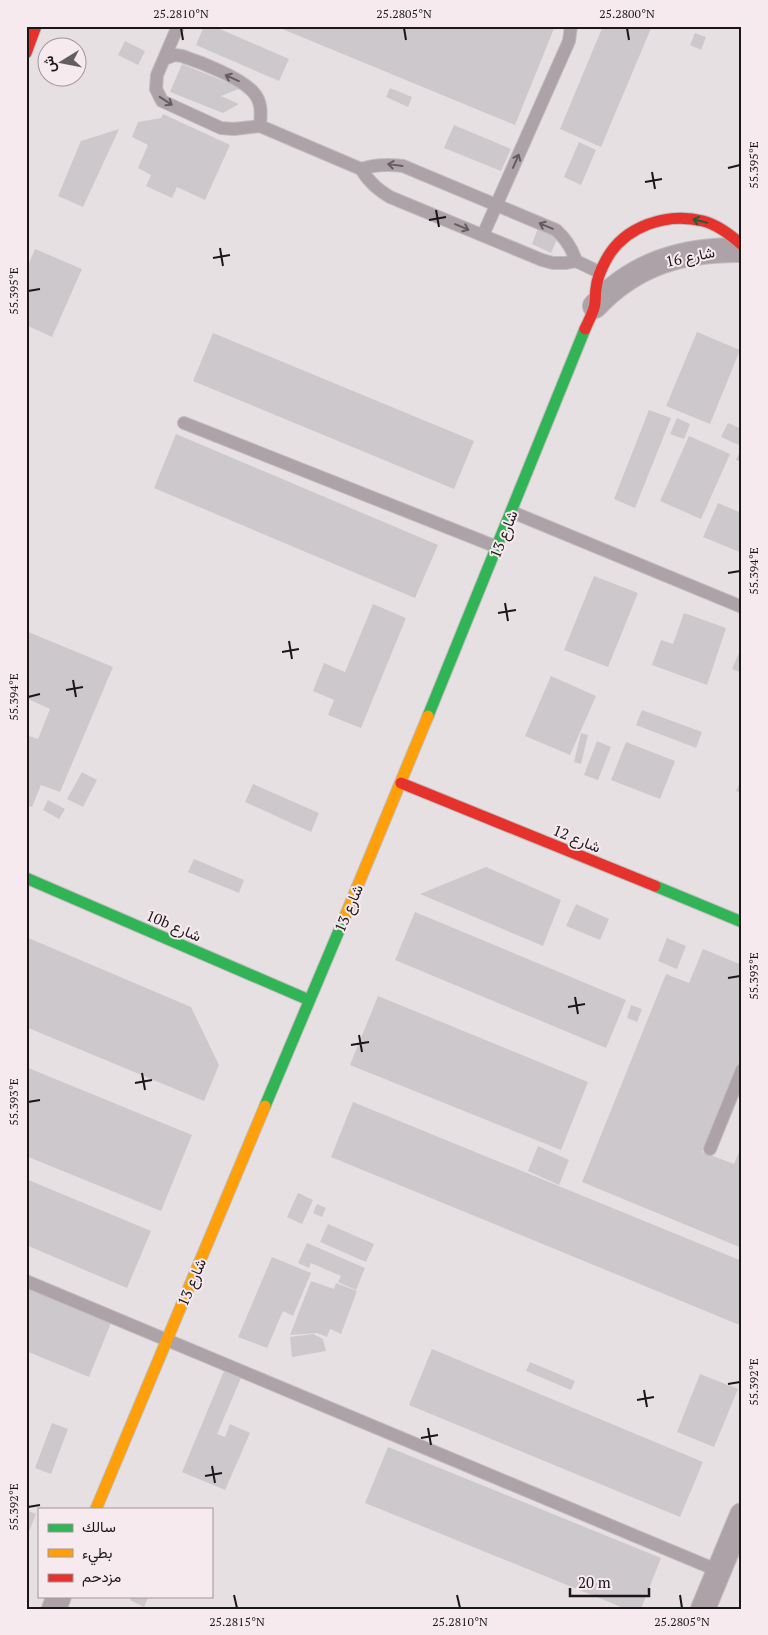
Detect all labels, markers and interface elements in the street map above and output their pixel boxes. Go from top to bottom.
text: 25.2810°N [153,6,209,21]
text: 25.2805°N [376,6,432,21]
text: 25.2800°N [599,6,655,21]
north arrow [38,38,88,88]
text: ش [38,54,60,74]
one-way arrow [225,72,240,82]
one-way arrow [159,96,173,107]
text: 55.395°E [746,141,761,189]
one-way arrow [512,154,522,169]
one-way arrow [388,160,404,170]
one-way arrow [692,216,708,225]
one-way arrow [539,220,554,230]
one-way arrow [454,222,469,232]
street label: شارع 16 [664,241,717,273]
text: 55.395°E [6,267,21,315]
street label: شارع 13 [484,507,524,562]
text: 55.394°E [746,547,761,595]
text: 55.394°E [6,673,21,721]
street label: شارع 12 [549,819,604,859]
street label: شارع 13 [329,881,369,936]
street label: 10b شارع [143,904,205,947]
text: 55.393°E [746,952,761,1000]
text: 55.393°E [6,1078,21,1126]
street label: شارع 13 [172,1255,212,1310]
text: 55.392°E [746,1358,761,1406]
text: 55.392°E [6,1483,21,1531]
legend [38,1508,212,1598]
text: سالك [82,1516,116,1536]
text: بطيء [82,1542,112,1566]
scale bar [570,1565,649,1597]
text: مزدحم [82,1566,121,1587]
text: 20 m [578,1572,611,1592]
text: 25.2815°N [209,1614,265,1629]
text: 25.2810°N [432,1614,488,1629]
text: 25.2805°N [654,1614,710,1629]

